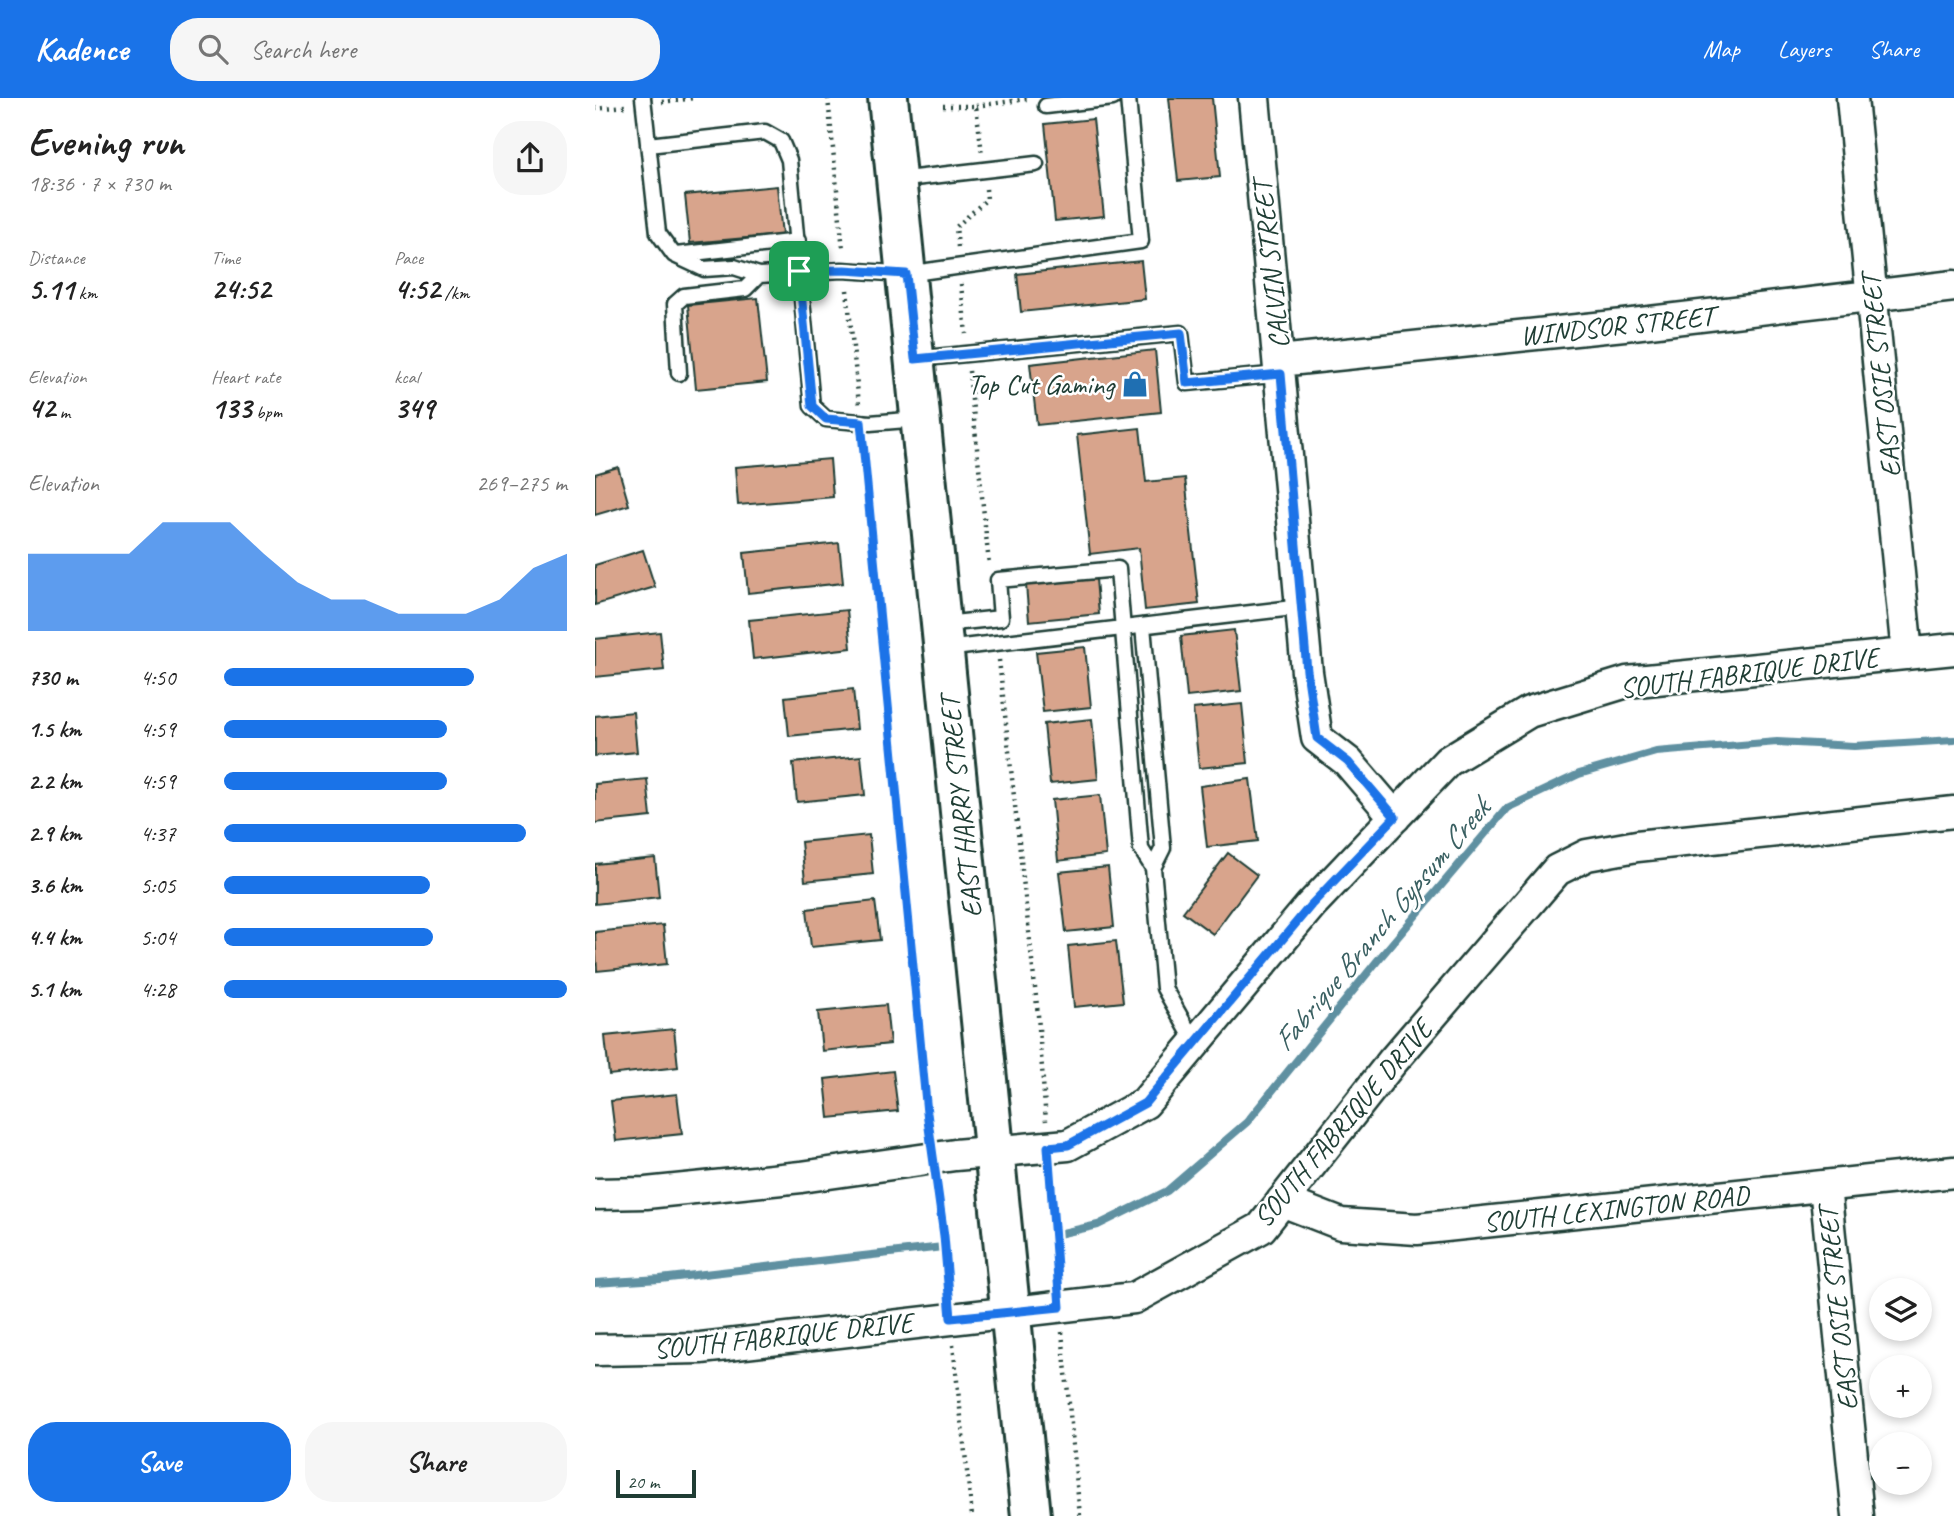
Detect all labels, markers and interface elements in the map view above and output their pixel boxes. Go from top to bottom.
search box [170,18,660,81]
text: Kadence [35,28,128,70]
icon: search [194,30,232,68]
text: Search here [250,33,356,66]
text: Map [1703,34,1740,64]
text: Layers [1778,34,1831,64]
text: Share [1869,34,1919,64]
text: Evening run [28,119,184,166]
button: share [493,121,567,195]
text: 18:36 · 7 × 730 m [28,169,171,198]
street label: CALVIN STREET [1244,172,1297,350]
pin [769,241,829,301]
text: Distance [28,246,85,270]
text: Time [211,246,240,270]
text: Pace [394,246,423,270]
icon: arrive [780,252,818,290]
street label: EAST OSIE STREET [1852,267,1909,479]
text: 5.11 [28,270,74,308]
text: 24:52 [211,270,270,308]
text: 4:52 [394,270,440,308]
text: km [74,281,97,305]
text: /km [440,281,469,305]
street label: WINDSOR STREET [1519,297,1723,353]
text: Elevation [28,365,86,389]
text: Heart rate [211,365,280,389]
text: kcal [394,365,419,389]
place label: Top Cut Gaming [968,367,1116,402]
shop icon: Top Cut Gaming [1120,369,1150,399]
text: 42 [28,389,55,427]
text: 133 [211,389,252,427]
text: 349 [394,389,434,427]
text: m [55,400,70,424]
text: bpm [252,400,282,424]
text: Elevation [28,469,99,498]
text: 269–275 m [476,469,567,498]
street label: SOUTH FABRIQUE DRIVE [1618,639,1884,706]
text: 730 m [28,663,78,692]
text: 4:50 [140,663,176,692]
street label: EAST HARRY STREET [931,689,990,919]
text: 1.5 km [28,715,81,744]
text: 4:59 [140,715,176,744]
text: 2.2 km [28,767,82,796]
text: 4:59 [140,767,176,796]
water label: Fabrique Branch Gypsum Creek [1264,787,1501,1059]
text: 2.9 km [28,819,81,848]
text: 4:37 [140,819,176,848]
text: 3.6 km [28,871,82,900]
text: 5:05 [140,871,176,900]
text: 4.4 km [28,923,82,952]
text: 5:04 [140,923,176,952]
text: 5.1 km [28,975,81,1004]
text: 4:28 [140,975,176,1004]
street label: SOUTH FABRIQUE DRIVE [1245,1010,1442,1234]
street label: SOUTH LEXINGTON ROAD [1482,1177,1752,1240]
street label: EAST OSIE STREET [1809,1200,1866,1412]
map controls [1869,1278,1932,1495]
button: layers [1869,1278,1932,1341]
street label: SOUTH FABRIQUE DRIVE [652,1304,918,1366]
button: + [1869,1355,1932,1418]
button: Save [28,1422,291,1502]
button: Share [305,1422,567,1502]
button: − [1869,1432,1932,1495]
scale bar [616,1467,697,1499]
text: 20 m [627,1470,659,1494]

